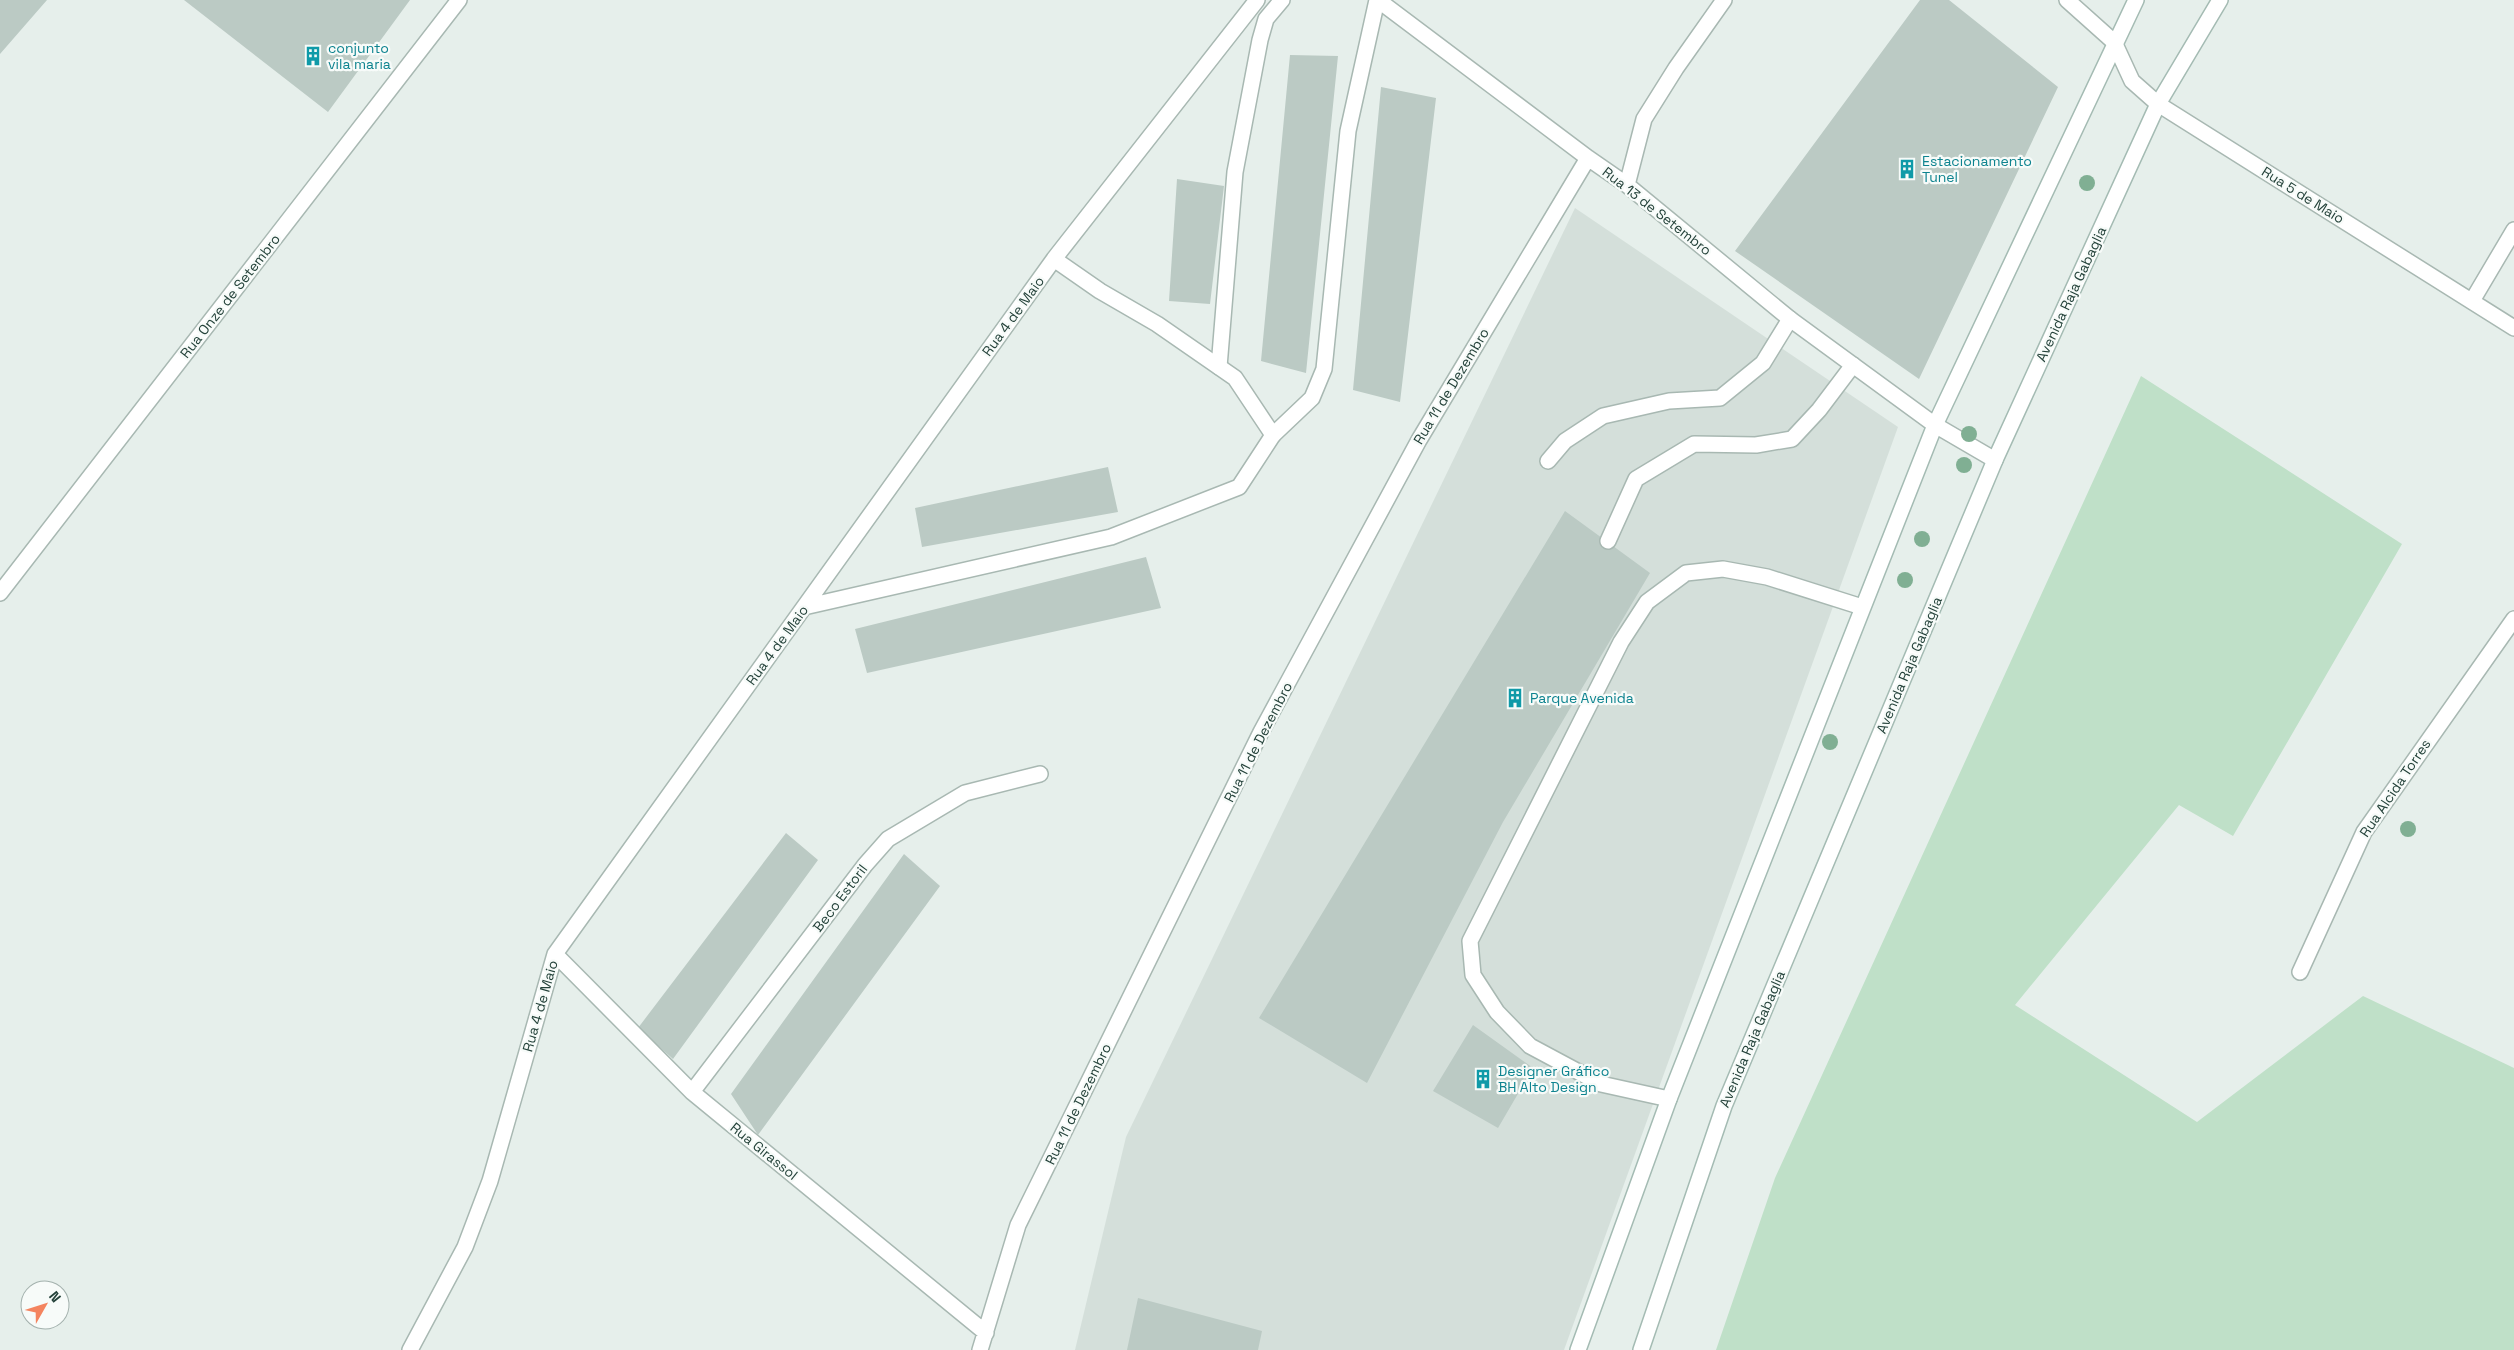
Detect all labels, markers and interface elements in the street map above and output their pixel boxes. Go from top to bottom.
place label: conjunto vila maria [328,39,391,73]
building icon: conjunto vila maria [302,45,324,67]
place label: Estacionamento Tunel [1922,152,2032,186]
building icon: Estacionamento Tunel [1896,158,1918,180]
street label: Rua 5 de Maio [2258,162,2348,228]
street label: Rua 13 de Setembro [1599,163,1715,259]
street label: Avenida Raja Gabaglia [2032,224,2110,364]
street label: Rua Onze de Setembro [176,230,284,362]
street label: Rua 4 de Maio [978,272,1048,360]
street label: Rua 11 de Dezembro [1409,325,1493,447]
street label: Avenida Raja Gabaglia [1872,594,1946,736]
street label: Rua 4 de Maio [742,601,812,689]
street label: Rua 11 de Dezembro [1220,679,1296,805]
building icon: Parque Avenida [1504,687,1526,709]
place label: Parque Avenida [1530,689,1634,707]
street label: Rua Alcida Torres [2355,735,2435,841]
street label: Beco Estoril [809,861,871,935]
street label: Rua 4 de Maio [518,958,562,1054]
street label: Avenida Raja Gabaglia [1715,968,1789,1110]
street label: Rua 11 de Dezembro [1041,1040,1115,1168]
place label: Designer Gráfico BH Alto Design [1498,1062,1609,1096]
building icon: Designer Gráfico BH Alto Design [1472,1068,1494,1090]
street label: Rua Girassol [727,1118,801,1184]
north arrow [20,1280,70,1330]
text: N [45,1288,65,1306]

